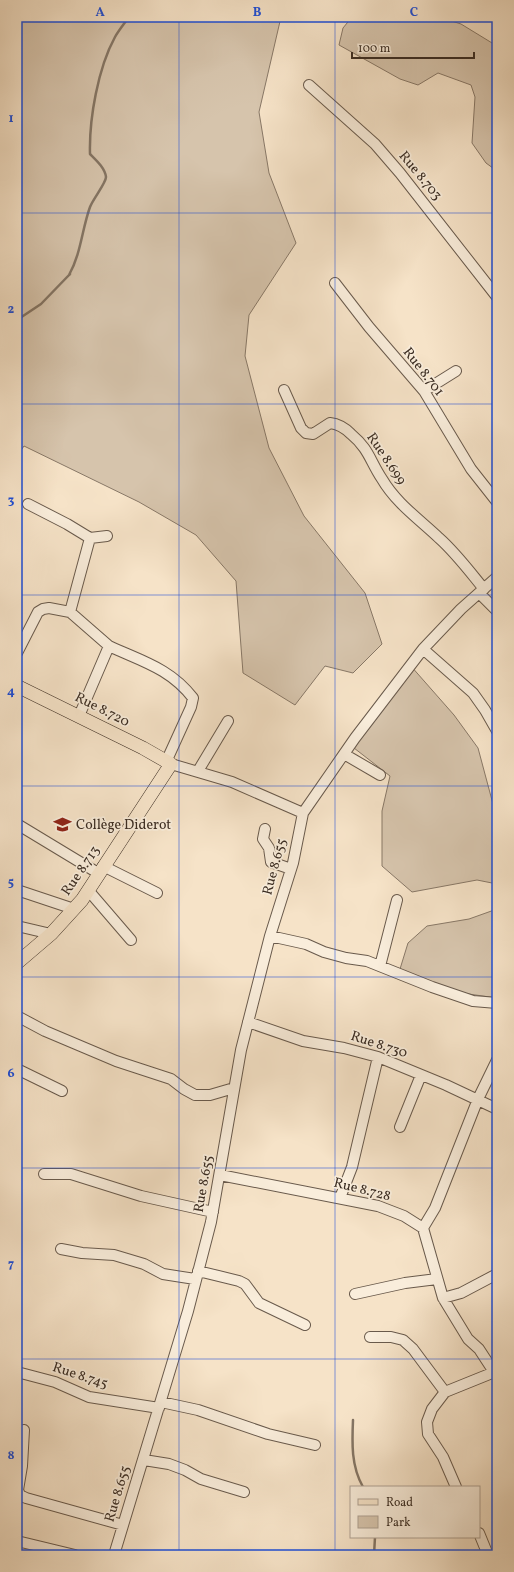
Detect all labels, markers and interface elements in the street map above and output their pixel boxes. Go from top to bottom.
text: A [95,4,105,22]
text: B [253,4,262,22]
text: C [410,4,418,22]
scale bar [352,34,474,60]
text: 100 m [358,41,391,57]
text: 1 [8,110,14,128]
street label: Rue 8.703 [394,147,446,205]
text: 2 [8,301,15,319]
street label: Rue 8.701 [398,344,448,400]
street label: Rue 8.699 [362,429,410,489]
text: 3 [8,492,15,510]
text: 4 [7,683,15,701]
street label: Rue 8.720 [71,688,133,732]
school or university icon: Collège Diderot [53,815,73,835]
place label: Collège Diderot [76,816,171,835]
street label: Rue 8.655 [258,837,292,897]
street label: Rue 8.713 [57,842,105,900]
text: 5 [8,874,14,892]
street label: Rue 8.730 [348,1027,410,1063]
text: 6 [7,1065,15,1083]
street label: Rue 8.655 [190,1154,218,1214]
street label: Rue 8.728 [331,1174,393,1206]
text: 7 [8,1256,14,1274]
street label: Rue 8.745 [50,1358,110,1394]
text: 8 [7,1447,15,1465]
street label: Rue 8.655 [100,1464,136,1524]
legend [350,1486,480,1538]
text: Road [386,1495,413,1511]
text: Park [386,1515,411,1531]

